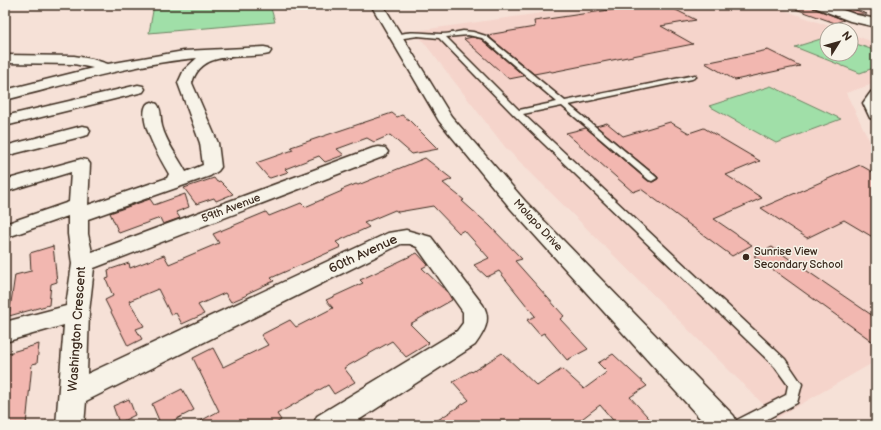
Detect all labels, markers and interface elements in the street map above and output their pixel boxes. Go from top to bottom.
north arrow [819,22,859,62]
text: N [839,29,854,43]
street label: 59th Avenue [200,191,263,225]
street label: Molapo Drive [511,197,566,254]
street label: 60th Avenue [326,231,400,277]
place label: Sunrise View Secondary School [754,245,843,271]
marker: Sunrise View Secondary School [741,252,751,262]
street label: Washington Crescent [65,266,89,392]

